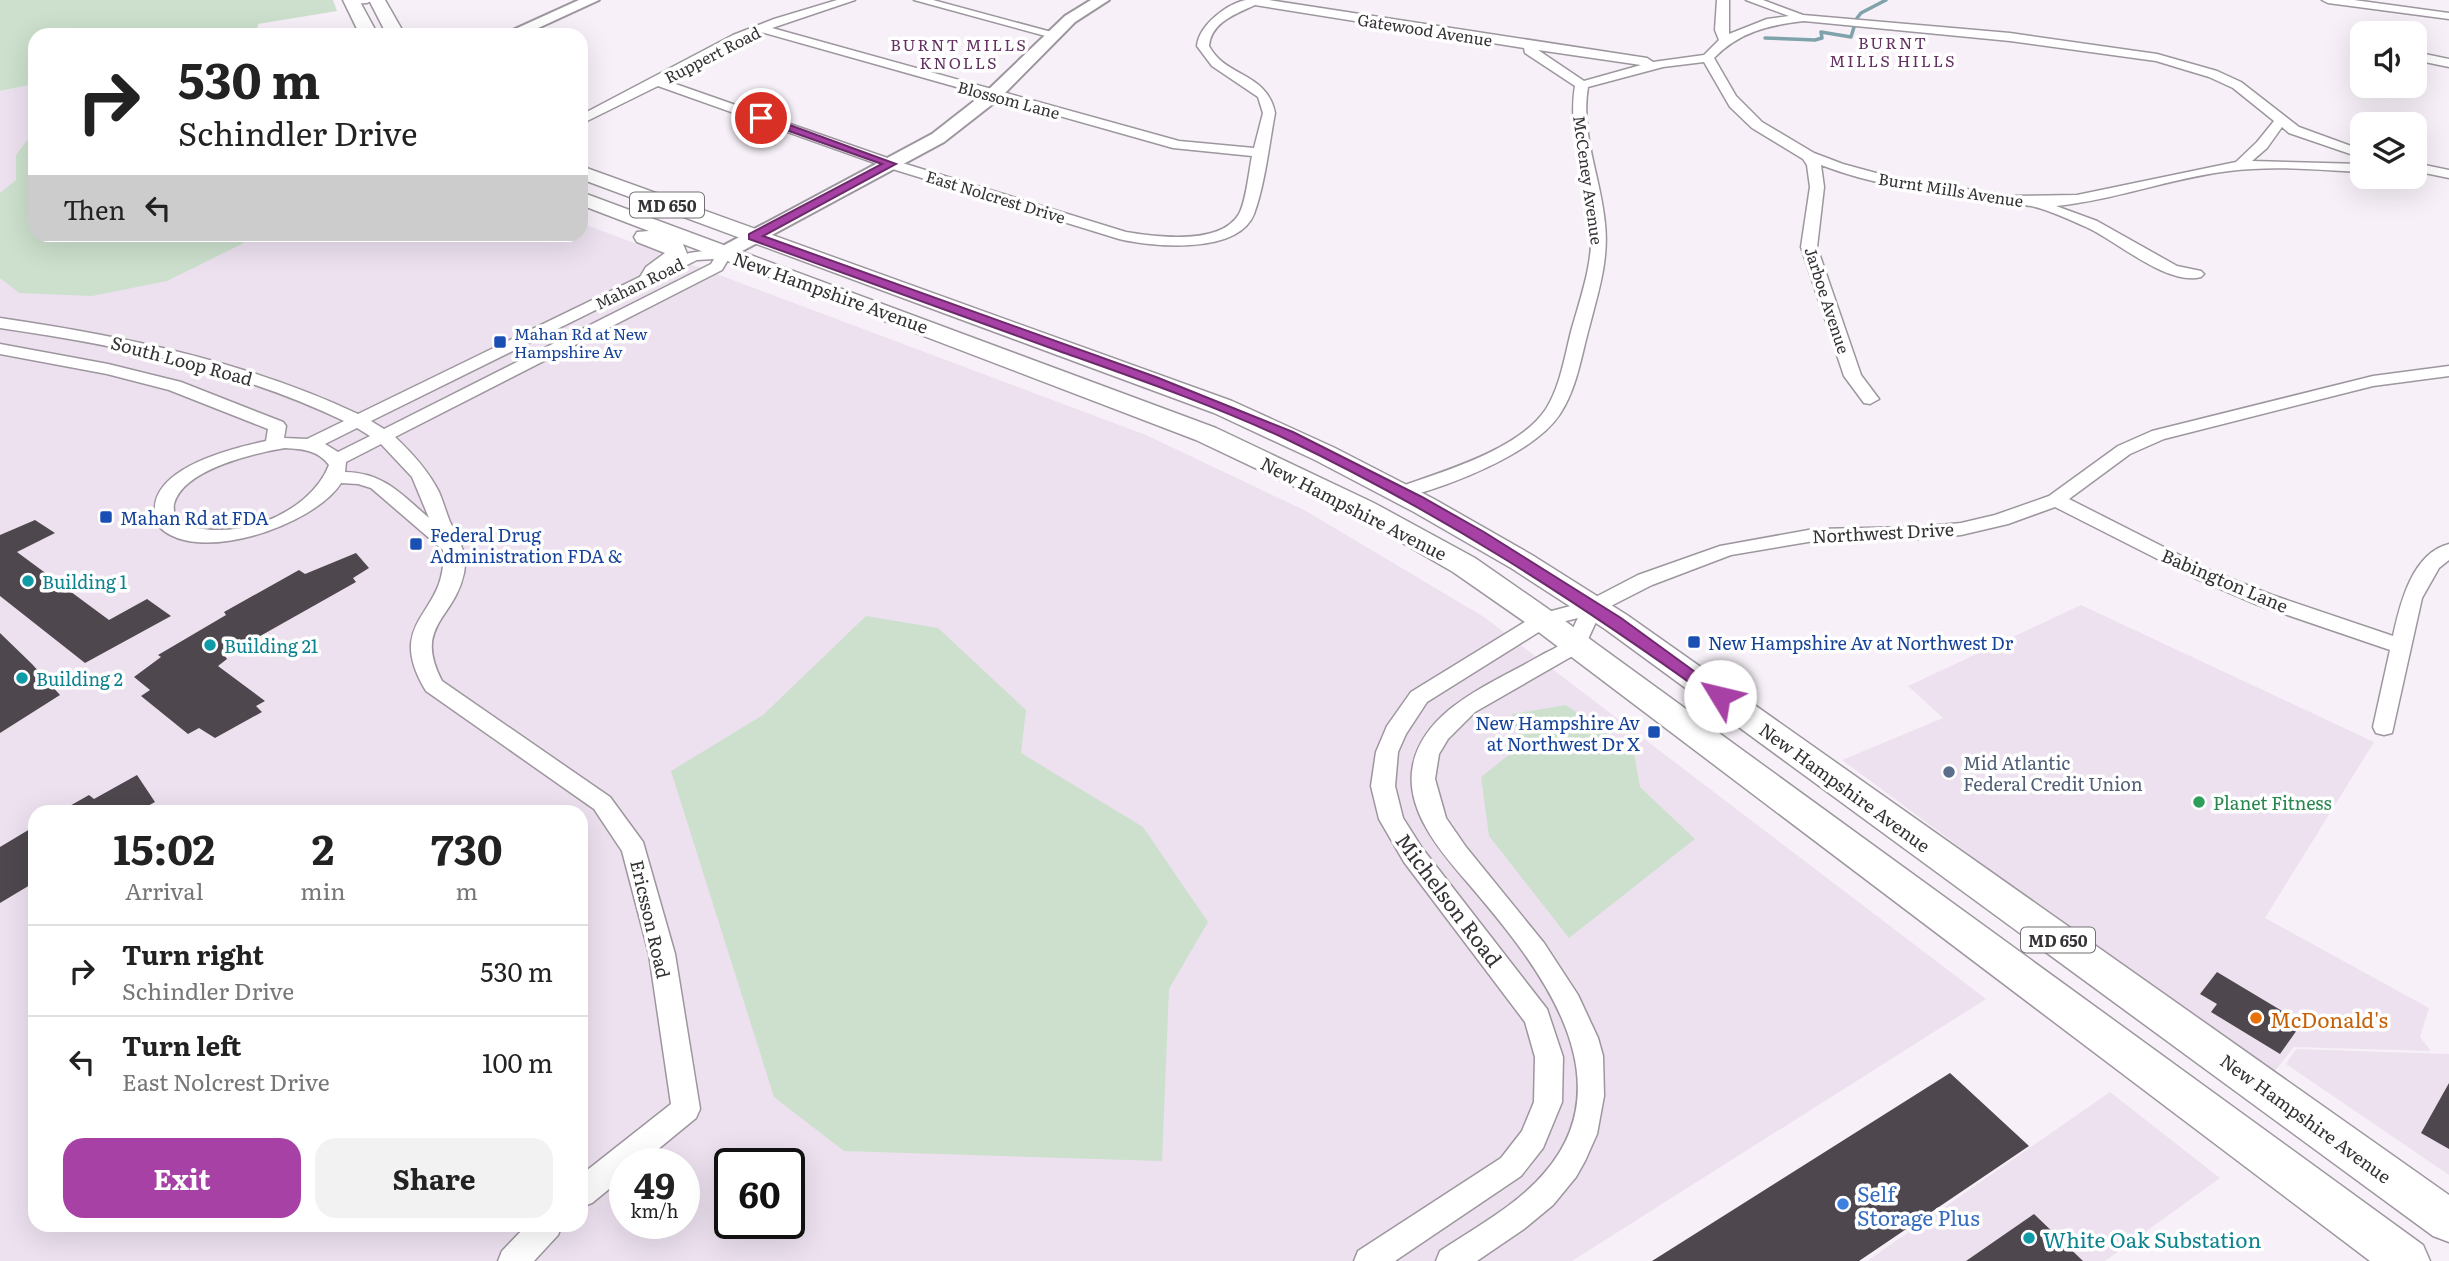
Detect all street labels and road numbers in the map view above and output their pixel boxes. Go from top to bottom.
street label: Gatewood Avenue [1356,6,1494,52]
street label: Ruppert Road [660,19,764,88]
street label: Blossom Lane [955,74,1063,124]
street label: McCeney Avenue [1568,114,1610,246]
street label: East Nolcrest Drive [923,163,1069,229]
street label: Burnt Mills Avenue [1877,166,2025,212]
road number: MD 650 [630,192,704,218]
street label: New Hampshire Avenue [730,244,932,340]
street label: Jarboe Avenue [1799,244,1857,356]
street label: Mahan Road [591,251,688,315]
street label: South Loop Road [108,328,256,392]
street label: New Hampshire Avenue [1256,449,1452,567]
street label: Northwest Drive [1811,515,1955,549]
street label: Babington Lane [2158,541,2292,619]
street label: New Hampshire Avenue [1754,716,1936,858]
street label: Michelson Road [1389,826,1511,972]
street label: Ericsson Road [624,857,678,981]
road number: MD 650 [2021,928,2095,952]
street label: New Hampshire Avenue [2215,1047,2397,1189]

